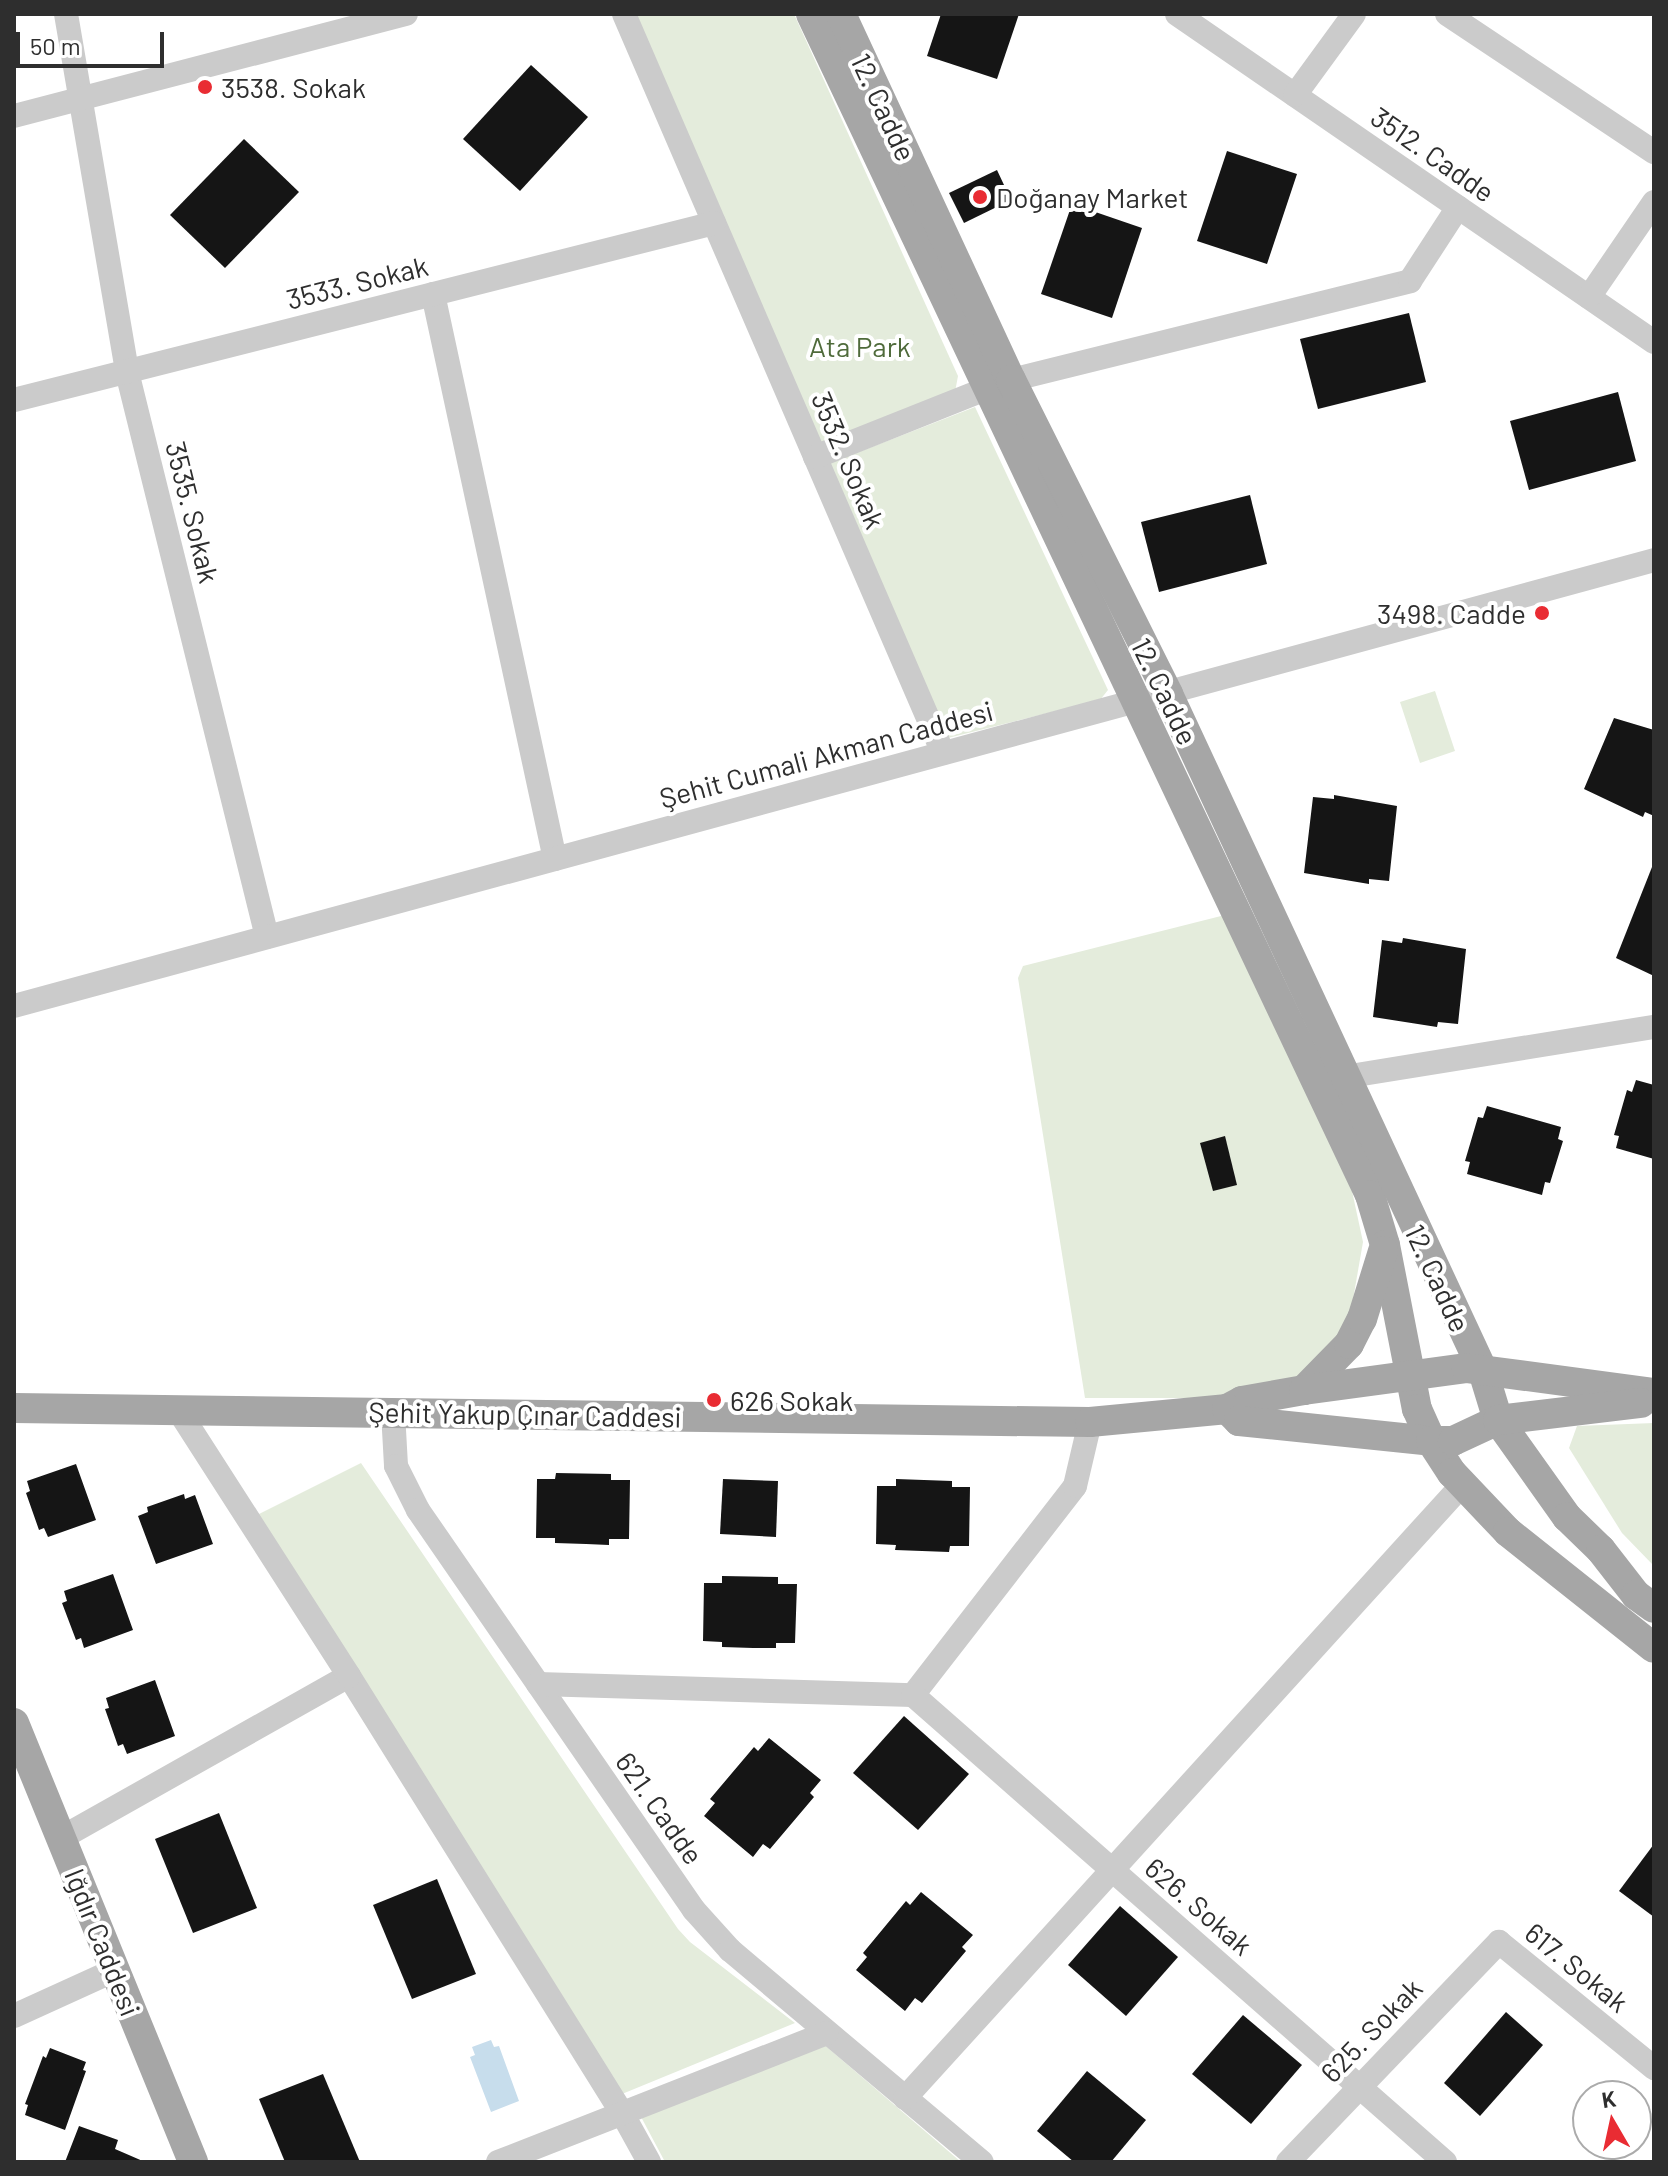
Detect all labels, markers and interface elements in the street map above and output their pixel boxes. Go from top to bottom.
scale bar [20,16,168,66]
text: 50 m [30,31,81,60]
street label: 12. Cadde [845,48,923,166]
place label: 3538. Sokak [221,70,366,104]
marker: 3538. Sokak [196,78,214,96]
street label: 3512. Cadde [1365,99,1501,209]
place label: Doğanay Market [996,180,1189,214]
marker: Doğanay Market [971,188,989,206]
street label: 3533. Sokak [283,248,431,316]
park label: Ata Park [809,329,911,363]
street label: 3532. Sokak [805,387,893,533]
street label: 3535. Sokak [159,438,227,586]
place label: 3498. Cadde [1377,596,1526,630]
marker: 3498. Cadde [1533,604,1551,622]
street label: 12. Cadde [1125,632,1205,750]
street label: Şehit Cumali Akman Caddesi [655,693,997,815]
street label: 12. Cadde [1399,1219,1477,1337]
place label: 626 Sokak [730,1383,853,1417]
marker: 626 Sokak [705,1391,723,1409]
street label: Şehit Yakup Çınar Caddesi [368,1394,682,1434]
street label: 621. Cadde [609,1746,711,1870]
street label: 626. Sokak [1139,1850,1259,1962]
street label: Iğdır Caddesi [58,1863,148,2021]
street label: 617. Sokak [1519,1915,1635,2019]
street label: 625. Sokak [1313,1971,1429,2089]
north arrow [1572,2080,1652,2160]
text: K [1600,2084,1617,2112]

